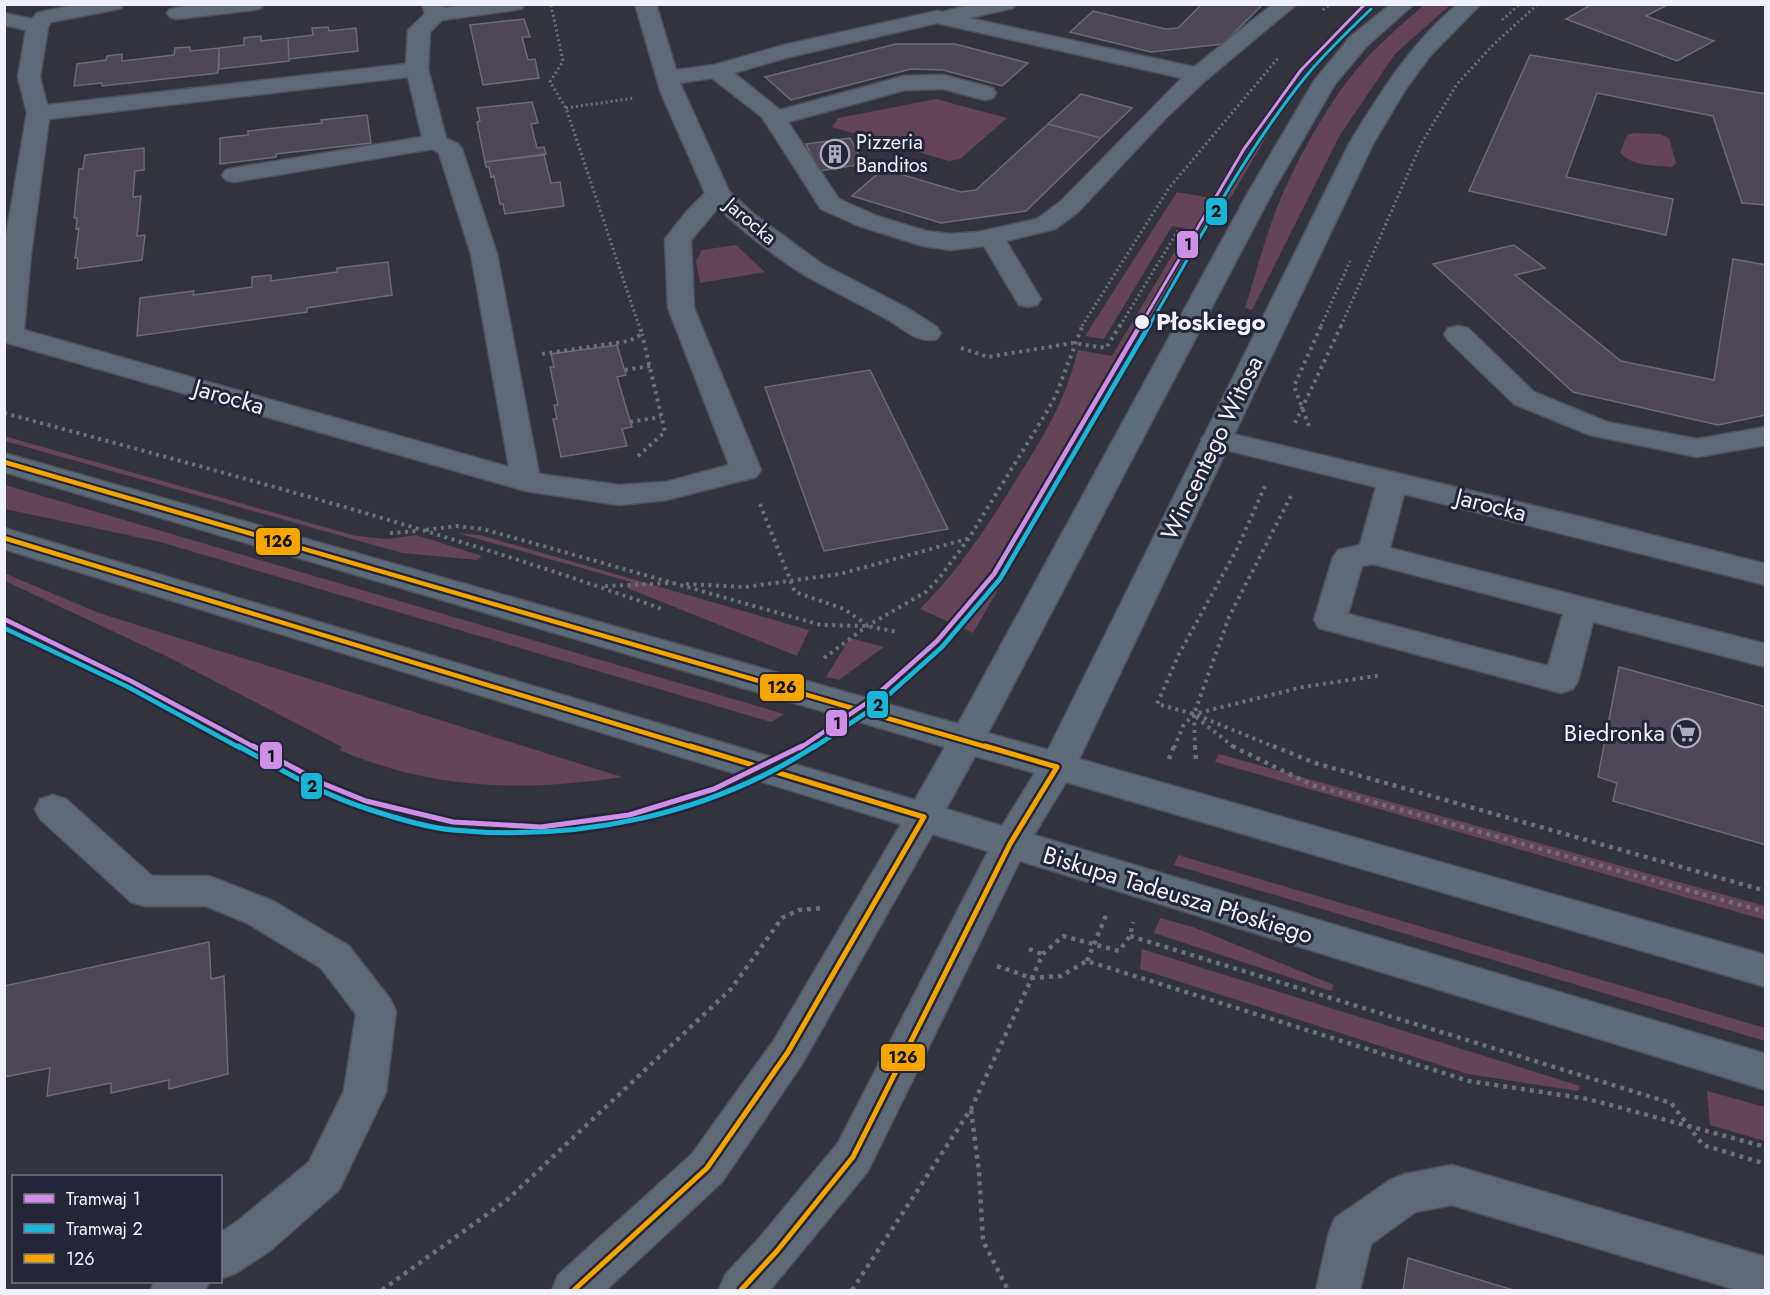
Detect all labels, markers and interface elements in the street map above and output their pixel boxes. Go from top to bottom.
place label: Pizzeria Banditos [856,128,928,180]
building icon: Pizzeria Banditos [819,138,851,170]
street label: Jarocka [716,189,783,252]
line badge: 2 [1205,197,1228,226]
text: 2 [1211,200,1221,223]
line badge: 1 [1176,230,1199,259]
text: 1 [1184,233,1192,256]
place label: Płoskiego [1156,304,1266,339]
marker: Płoskiego [1133,313,1151,331]
street label: Wincentego Witosa [1152,350,1271,546]
street label: Jarocka [187,369,268,423]
street label: Jarocka [1449,478,1530,530]
line badge: 126 [255,527,301,556]
text: 126 [263,530,293,553]
line badge: 126 [759,673,805,702]
text: 126 [767,676,797,699]
line badge: 2 [866,690,889,719]
text: 2 [873,694,883,717]
line badge: 1 [825,709,848,737]
text: 1 [833,712,841,735]
place label: Biedronka [1564,715,1665,750]
supermarket icon: Biedronka [1670,717,1702,749]
line badge: 1 [259,741,283,770]
text: 1 [267,745,275,768]
line badge: 2 [300,772,323,800]
text: 2 [307,775,317,798]
street label: Biskupa Tadeusza Płoskiego [1039,837,1317,952]
line badge: 126 [880,1043,926,1072]
text: 126 [888,1046,918,1069]
legend [12,1175,222,1283]
text: Tramwaj 1 [66,1186,141,1212]
text: Tramwaj 2 [66,1216,143,1242]
text: 126 [66,1246,95,1272]

